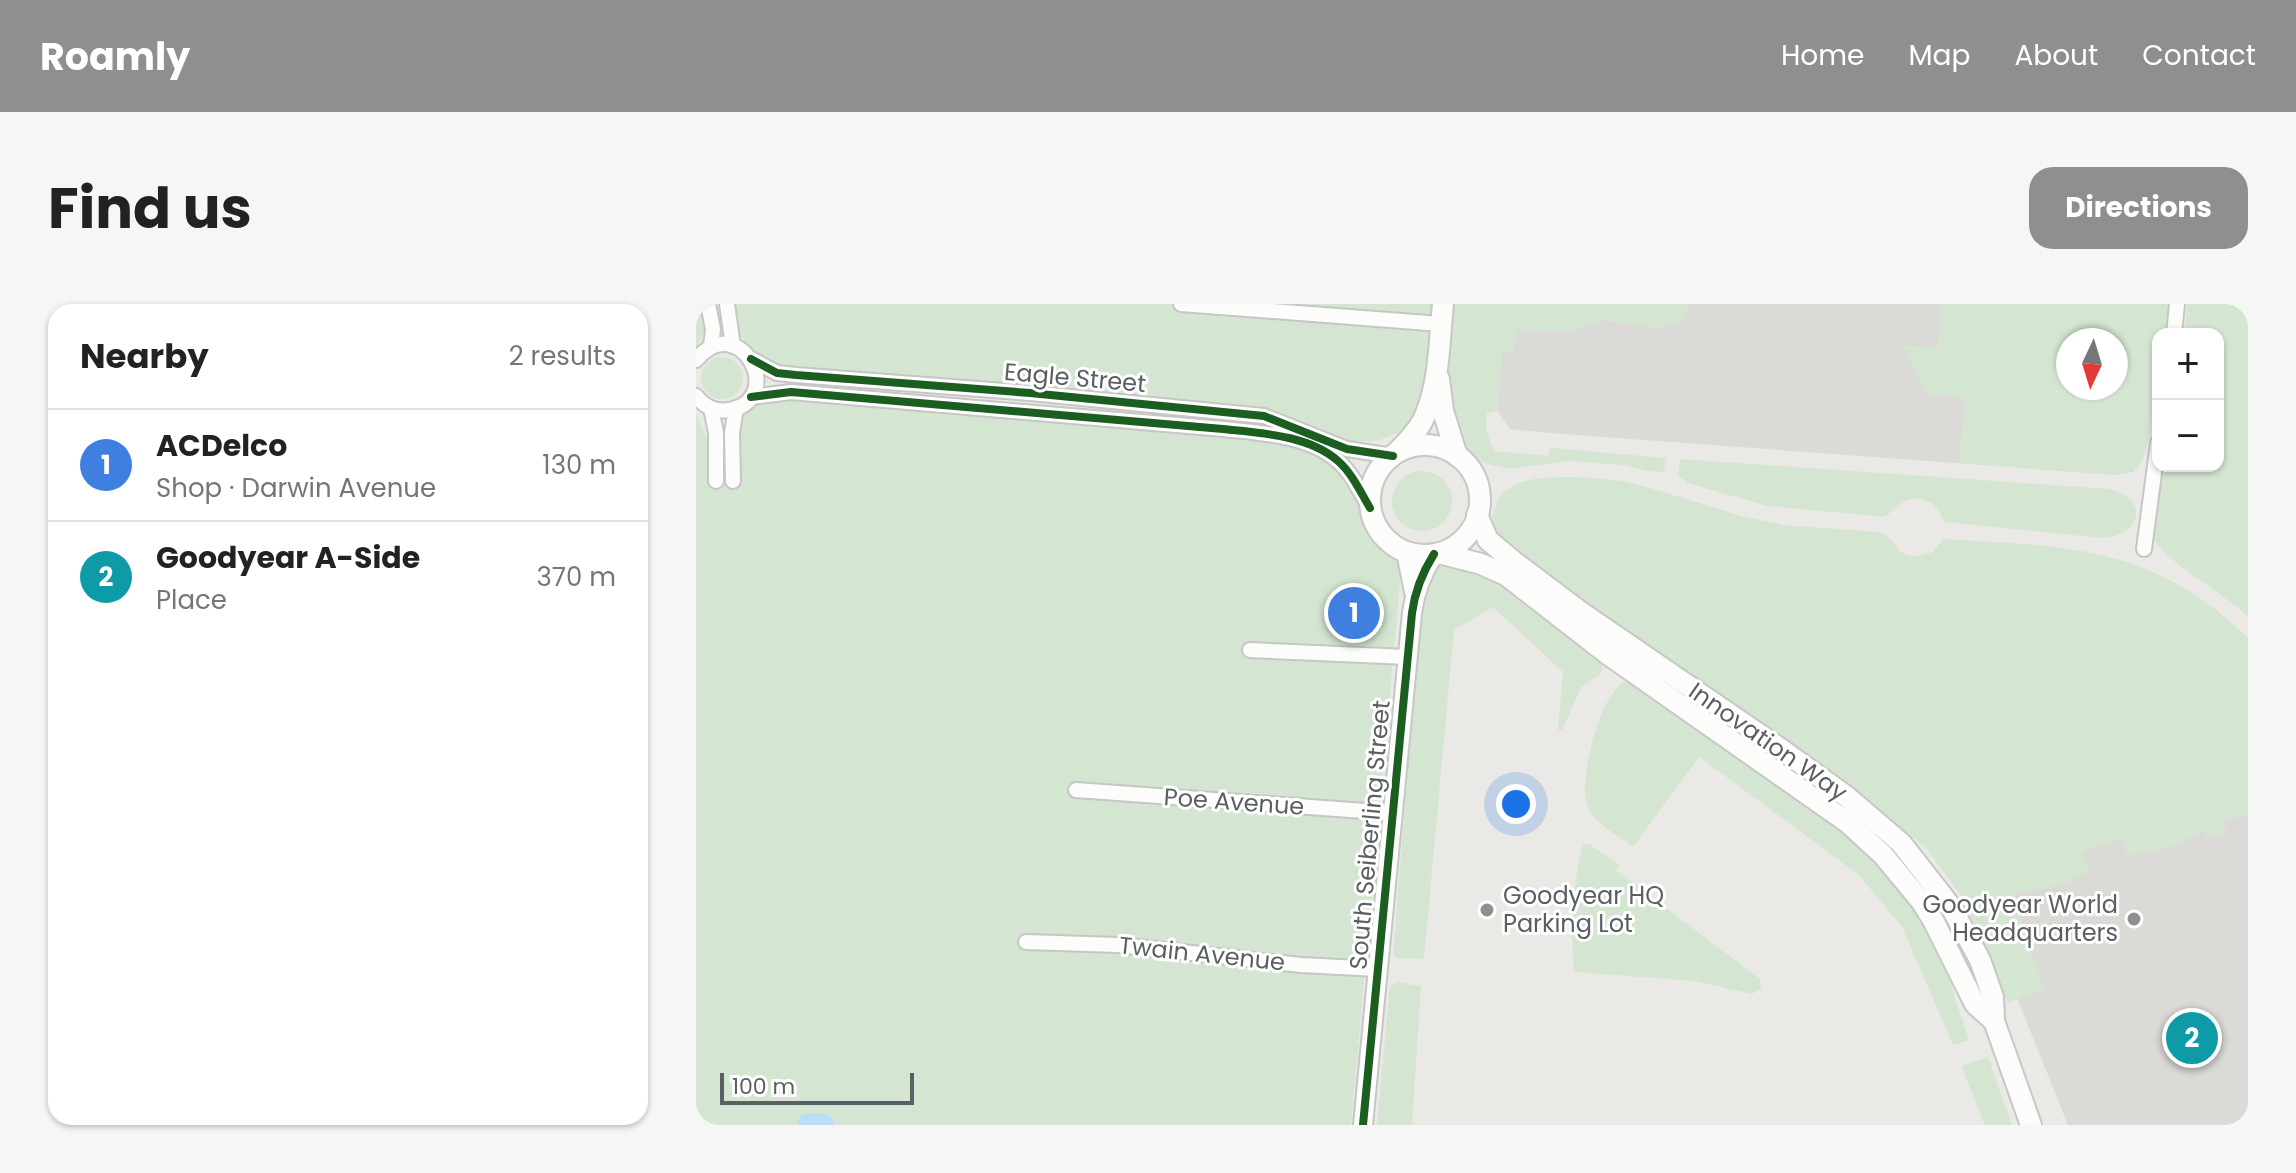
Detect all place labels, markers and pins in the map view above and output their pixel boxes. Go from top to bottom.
pin: 1 [1328,583,1380,643]
place label: Goodyear HQ Parking Lot [1503,879,1664,940]
place label: Goodyear World Headquarters [1923,888,2118,949]
marker: Goodyear HQ Parking Lot [1478,901,1496,919]
marker: Goodyear World Headquarters [2125,910,2143,928]
pin: 2 [2166,1008,2218,1068]

